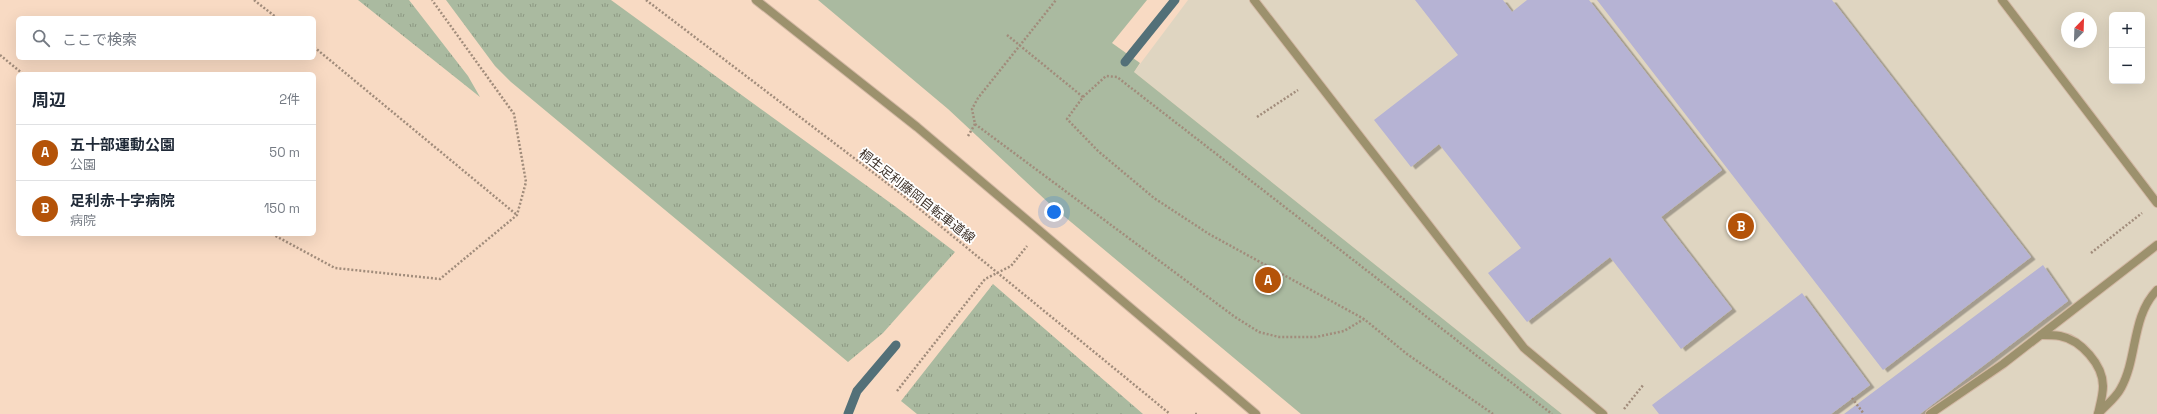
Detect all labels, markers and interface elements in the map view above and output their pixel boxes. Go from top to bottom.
north arrow [2061,12,2097,48]
map controls [2109,12,2145,84]
button: + [2109,12,2145,48]
search box [16,16,316,60]
icon: search [30,27,52,49]
text: ここで検索 [62,30,137,49]
button: − [2109,48,2145,84]
text: 周辺 [32,89,66,111]
text: 2件 [279,91,300,108]
text: 五十部運動公園 [70,135,175,154]
text: A [41,144,49,161]
text: 50 m [269,144,300,161]
street label: 桐生足利藤岡自転車道線 [855,145,979,247]
text: 公園 [70,156,96,173]
text: 足利赤十字病院 [70,191,175,210]
text: B [41,200,49,217]
text: 150 m [264,200,300,217]
your location [1044,202,1064,222]
pin: B [1728,211,1754,241]
text: 病院 [70,212,96,229]
pin: A [1255,265,1281,295]

